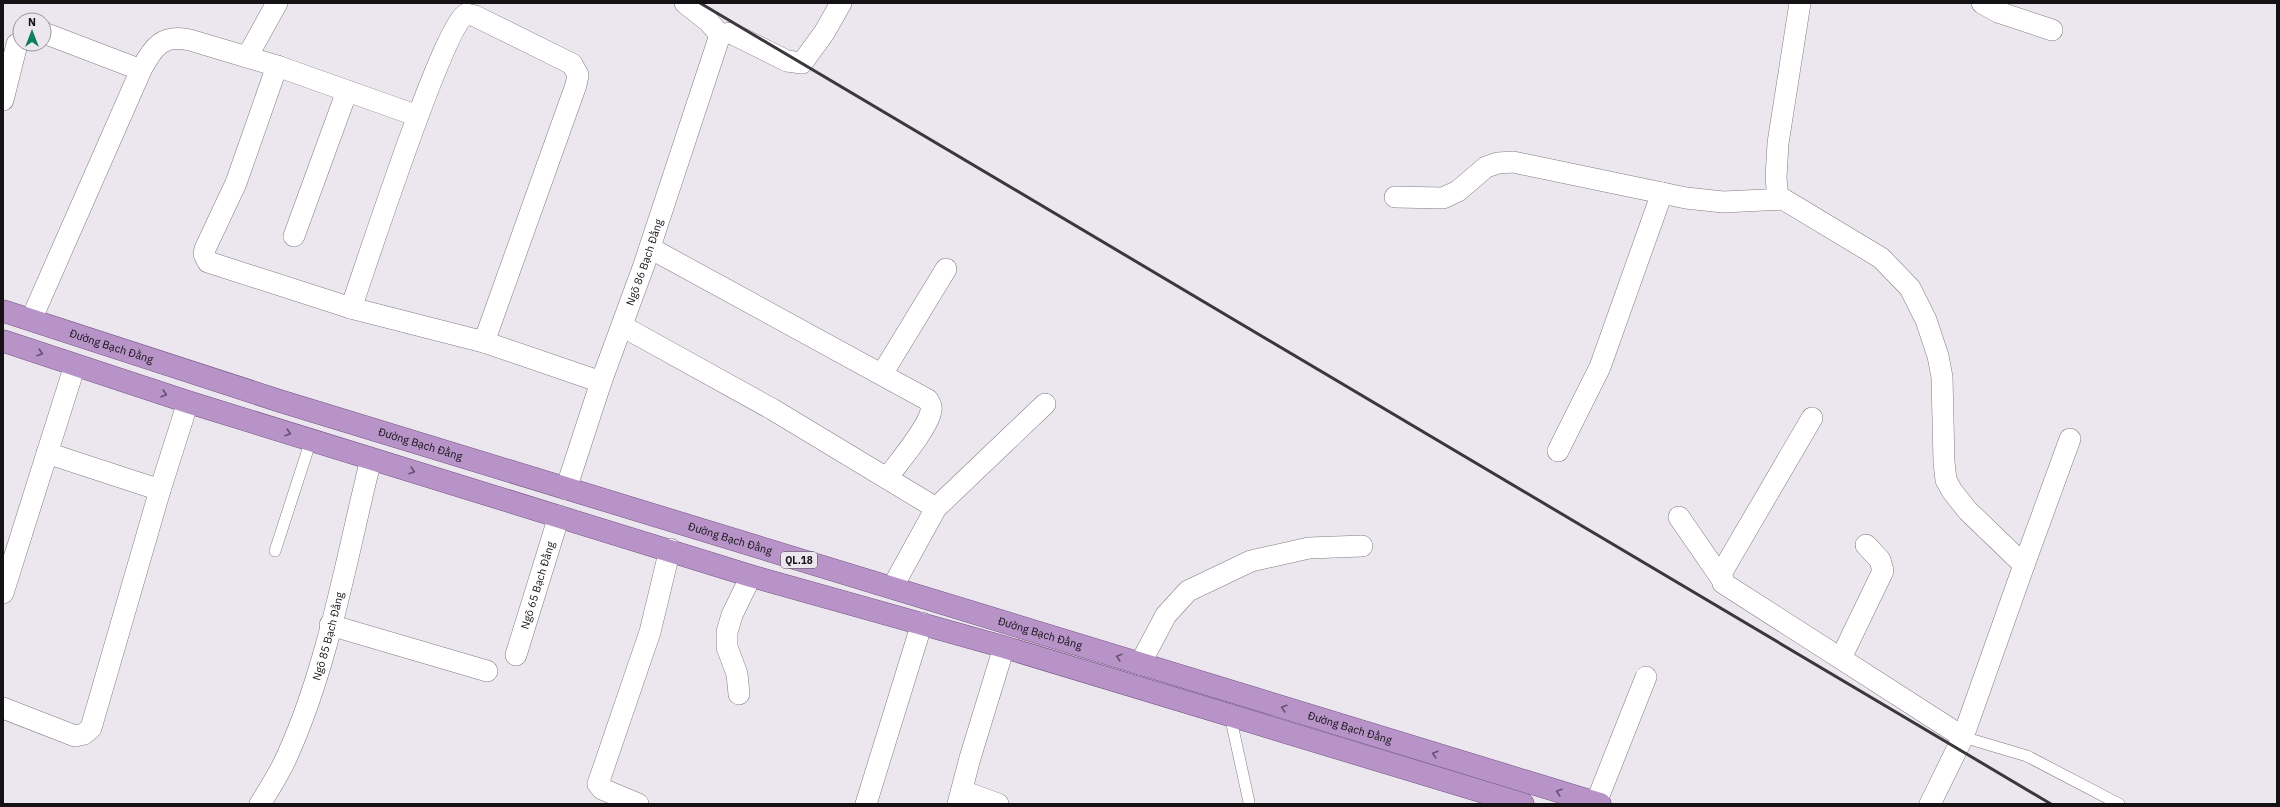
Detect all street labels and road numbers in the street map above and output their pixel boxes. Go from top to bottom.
street label: Ngõ 86 Bạch Đằng [623,217,666,308]
street label: Đường Bạch Đằng [68,326,155,366]
street label: Đường Bạch Đằng [377,424,464,463]
street label: Đường Bạch Đằng [686,519,774,558]
street label: Ngõ 65 Bạch Đằng [517,540,558,631]
road number: QL.18 [781,552,817,568]
street label: Ngõ 85 Bạch Đằng [309,590,347,682]
street label: Đường Bạch Đằng [996,614,1084,653]
street label: Đường Bạch Đằng [1306,708,1394,747]

